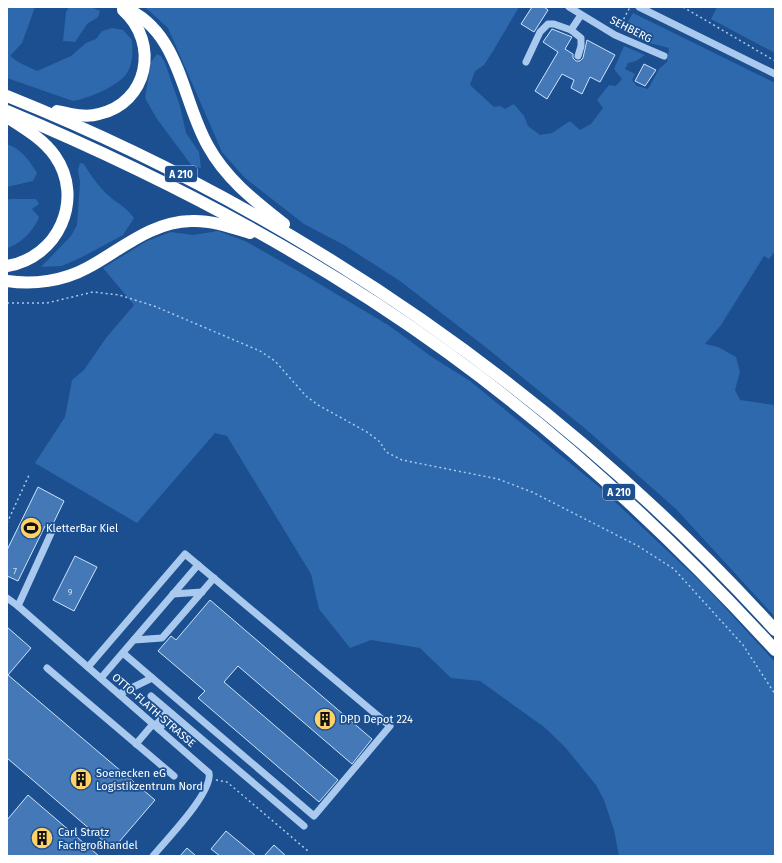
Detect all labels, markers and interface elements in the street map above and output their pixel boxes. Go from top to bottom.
street label: SEHBERG [608,13,654,46]
road number: A 210 [165,166,197,182]
road number: A 210 [603,484,635,500]
sports icon: KletterBar Kiel [18,515,44,541]
place label: KletterBar Kiel [46,522,118,535]
house number: 7 [13,566,17,576]
house number: 9 [68,587,73,597]
street label: OTTO-FLATH-STRASSE [109,671,198,750]
building icon: DPD Depot 224 [312,706,338,732]
place label: DPD Depot 224 [340,713,413,726]
building icon: Soenecken eG Logistikzentrum Nord [68,766,94,792]
place label: Soenecken eG Logistikzentrum Nord [96,767,203,793]
building icon: Carl Stratz Fachgroßhandel [29,825,55,851]
place label: Carl Stratz Fachgroßhandel [58,826,138,852]

